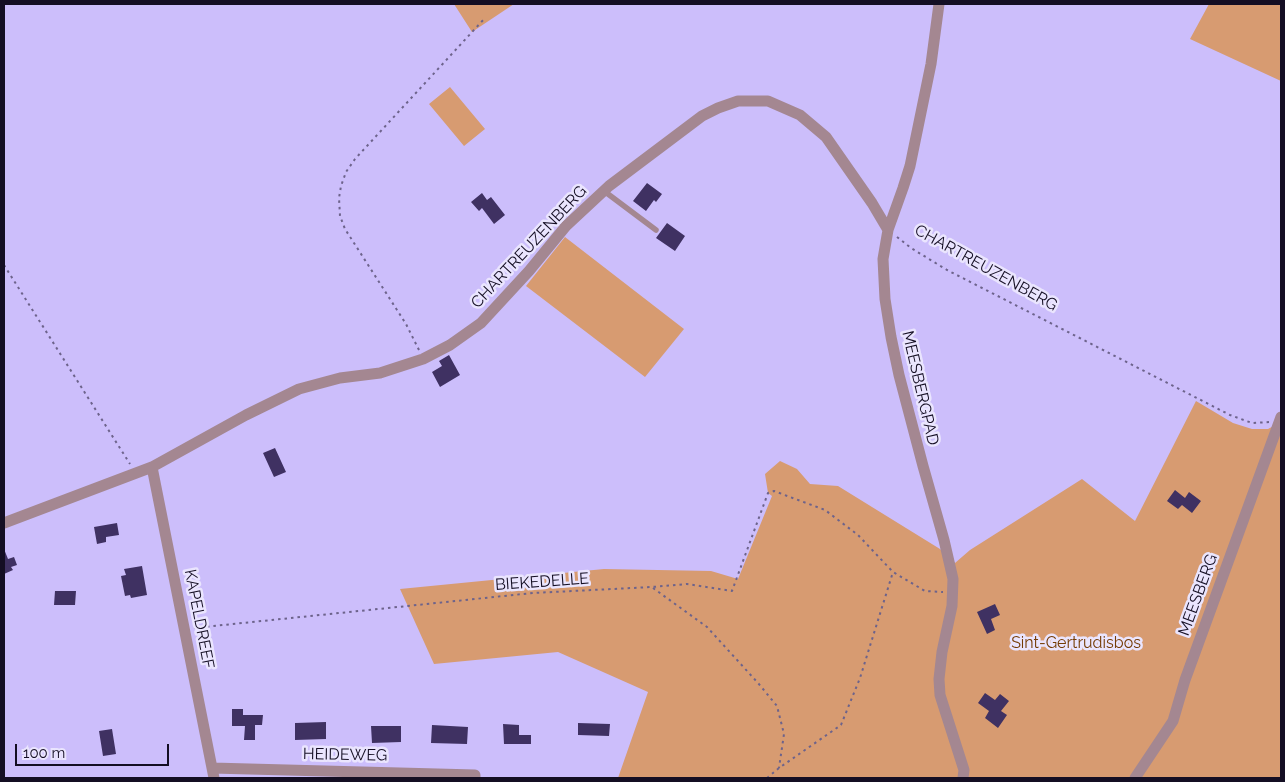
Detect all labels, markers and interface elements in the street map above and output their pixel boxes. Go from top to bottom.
street label: CHARTREUZENBERG [467,182,591,312]
street label: CHARTREUZENBERG [911,221,1061,315]
street label: MEESBERGPAD [897,329,943,447]
street label: MEESBERG [1174,552,1222,638]
street label: KAPELDREEF [180,568,218,670]
street label: BIEKEDELLE [494,569,590,595]
park label: Sint-Gertrudisbos [1011,633,1141,653]
scale bar [18,734,171,766]
text: 100 m [23,744,65,762]
street label: HEIDEWEG [303,745,387,765]

